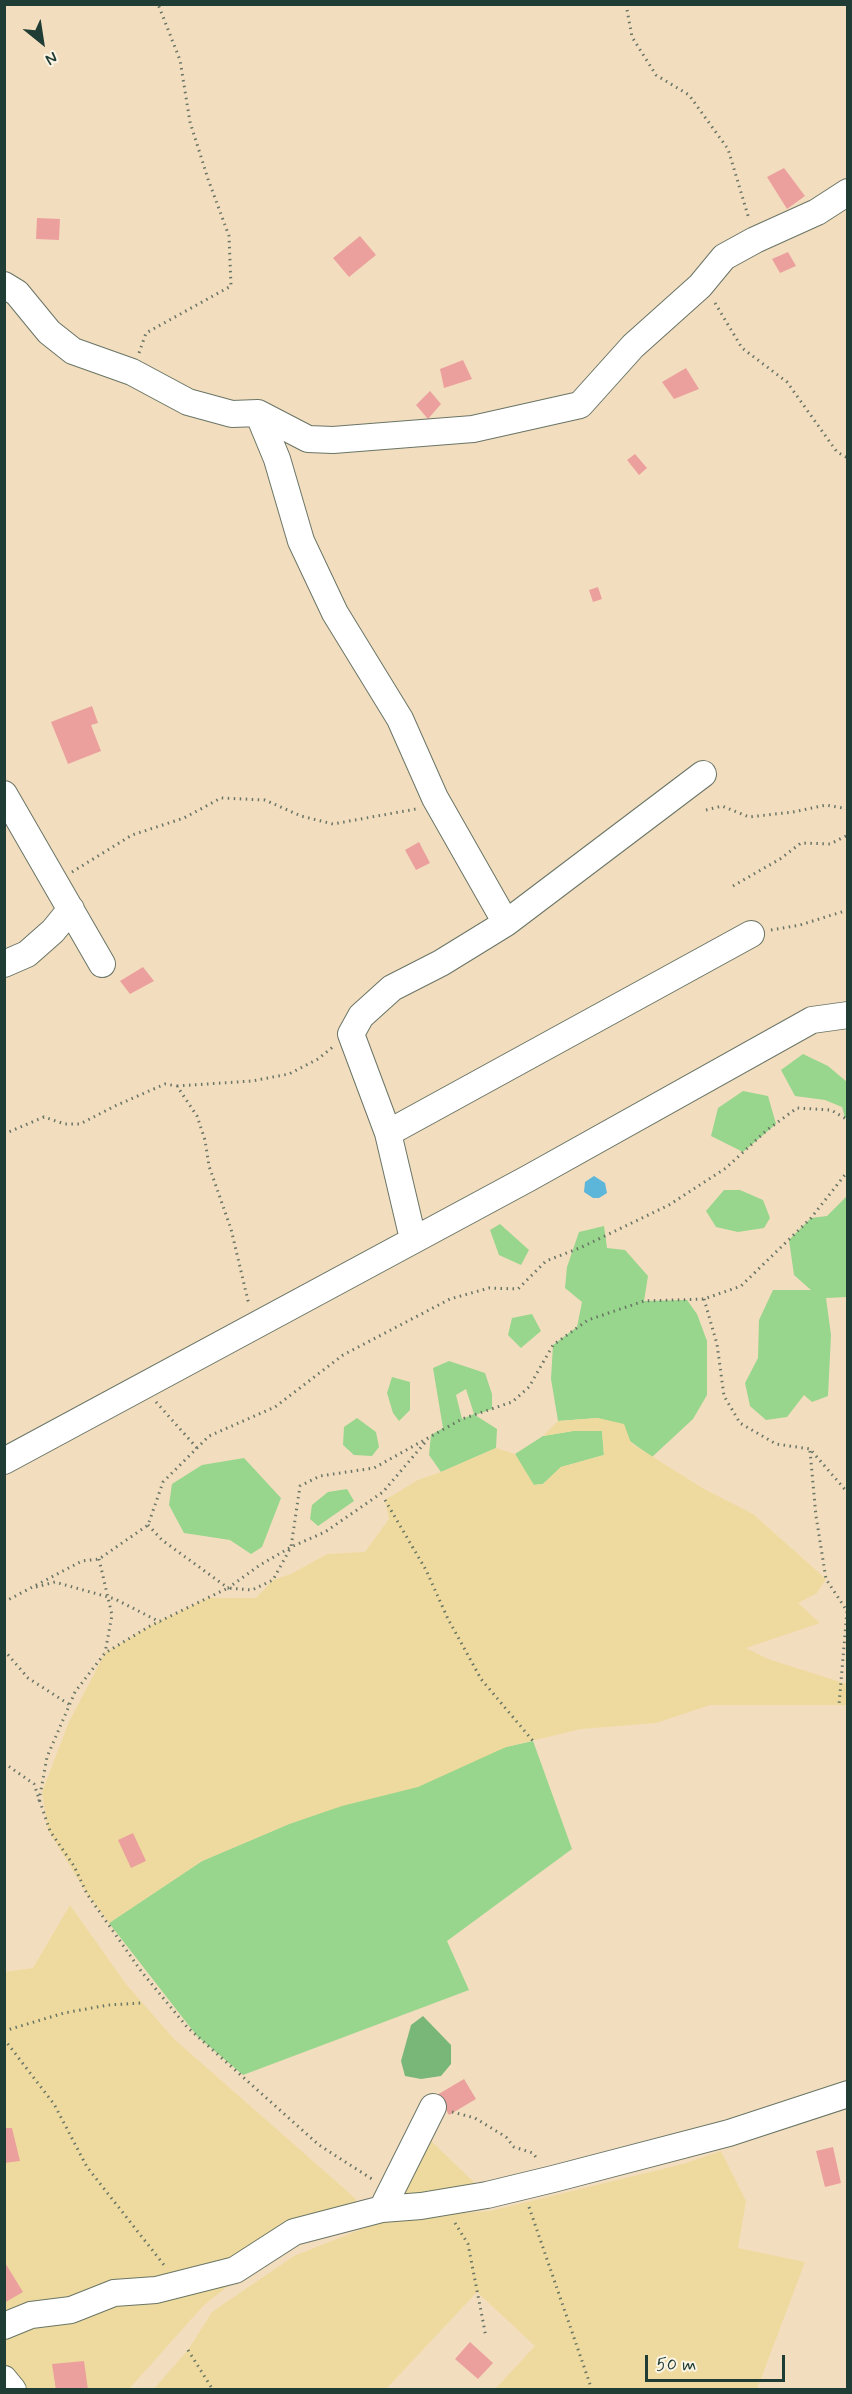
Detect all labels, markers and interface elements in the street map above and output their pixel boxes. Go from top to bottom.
north arrow [12,12,72,72]
text: N [41,46,61,70]
scale bar [648,2343,788,2381]
text: 50 m [656,2353,696,2377]

